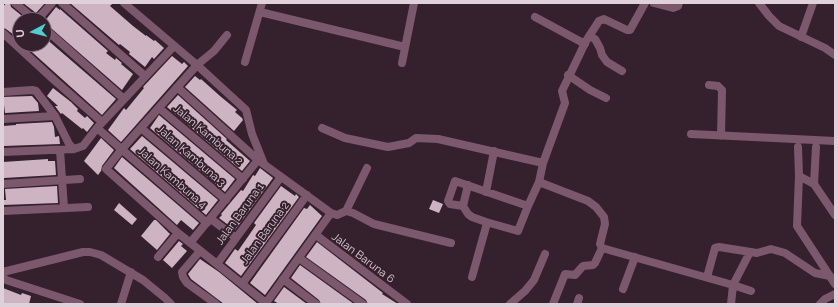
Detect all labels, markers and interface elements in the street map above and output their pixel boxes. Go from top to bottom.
north arrow [12,12,52,52]
text: U [14,29,28,38]
street label: Jalan Kambuna 2 [170,102,246,168]
street label: Jalan Kambuna 3 [154,122,228,190]
street label: Jalan Kambuna 4 [135,144,209,212]
street label: Jalan Baruna 1 [213,181,267,247]
street label: Jalan Baruna 2 [238,199,292,267]
street label: Jalan Baruna 6 [329,230,397,286]

